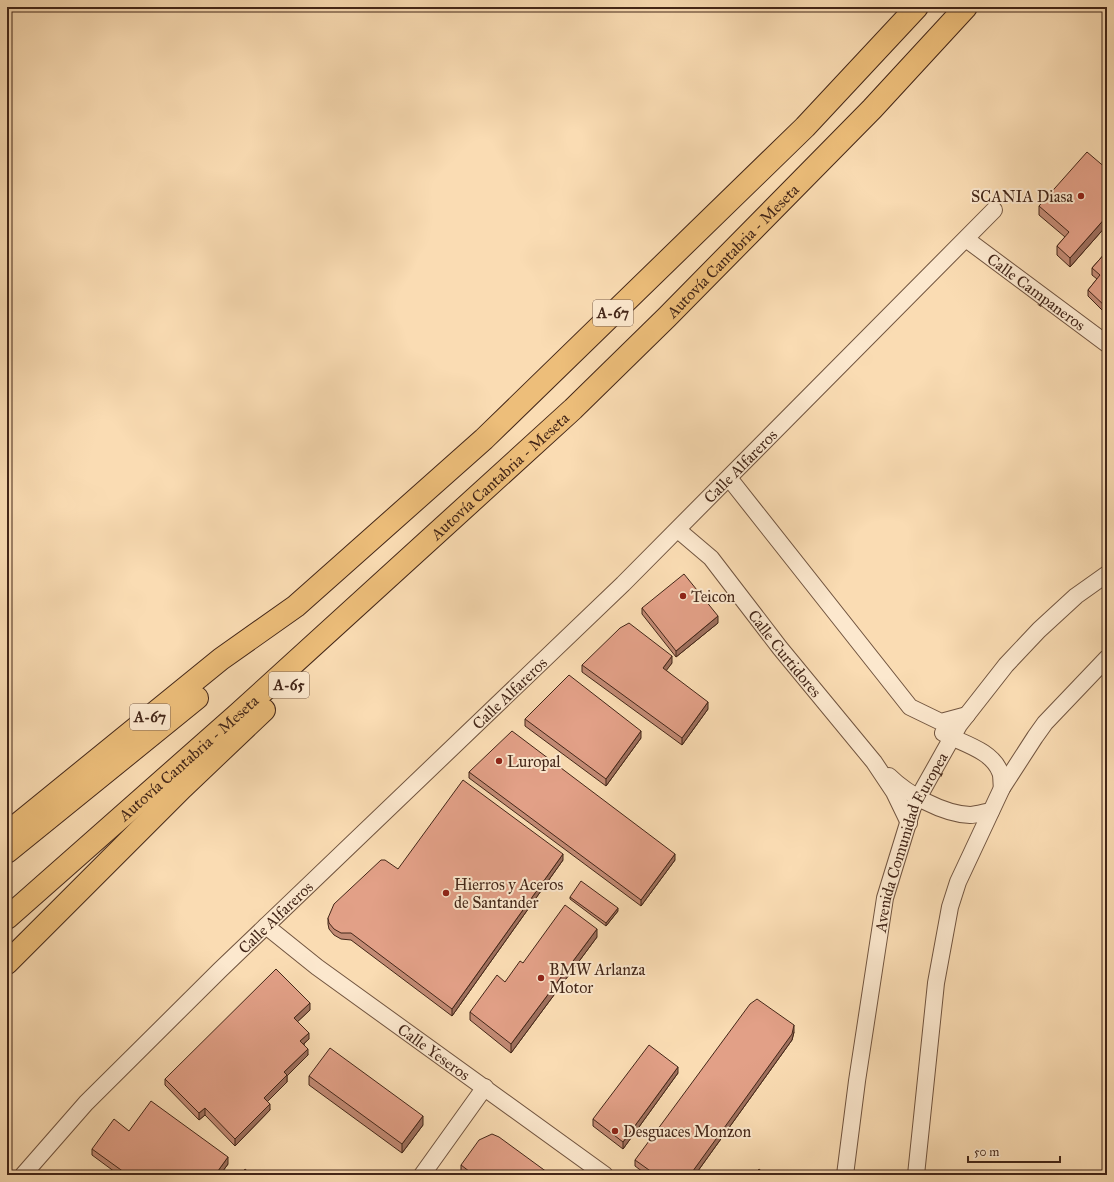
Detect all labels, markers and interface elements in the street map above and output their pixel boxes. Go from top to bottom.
street label: Autovía Cantabria - Meseta [662,180,803,322]
place label: SCANIA Diasa [971,187,1073,206]
marker: SCANIA Diasa [1076,191,1086,201]
street label: Calle Campaneros [984,249,1090,334]
road number: A-67 [593,300,633,326]
street label: Autovía Cantabria - Meseta [426,408,573,544]
street label: Calle Alfareros [700,425,781,507]
place label: Teicon [691,587,736,606]
marker: Teicon [678,591,688,601]
street label: Calle Curtidores [745,606,826,701]
street label: Calle Alfareros [468,653,551,733]
road number: A-65 [269,672,309,698]
street label: Autovía Cantabria - Meseta [114,691,262,825]
road number: A-67 [130,704,170,730]
street label: Avenida Comunidad Europea [870,748,952,935]
place label: Luropal [507,752,561,771]
marker: Luropal [494,756,504,766]
place label: Hierros y Aceros de Santander [454,875,563,912]
street label: Calle Alfareros [234,877,317,957]
marker: Hierros y Aceros de Santander [441,888,451,898]
place label: BMW Arlanza Motor [549,960,645,997]
marker: BMW Arlanza Motor [536,973,546,983]
street label: Calle Yeseros [394,1019,474,1084]
place label: Desguaces Monzon [623,1122,751,1142]
marker: Desguaces Monzon [610,1126,620,1136]
scale bar [968,1138,1060,1164]
text: 50 m [974,1145,999,1159]

